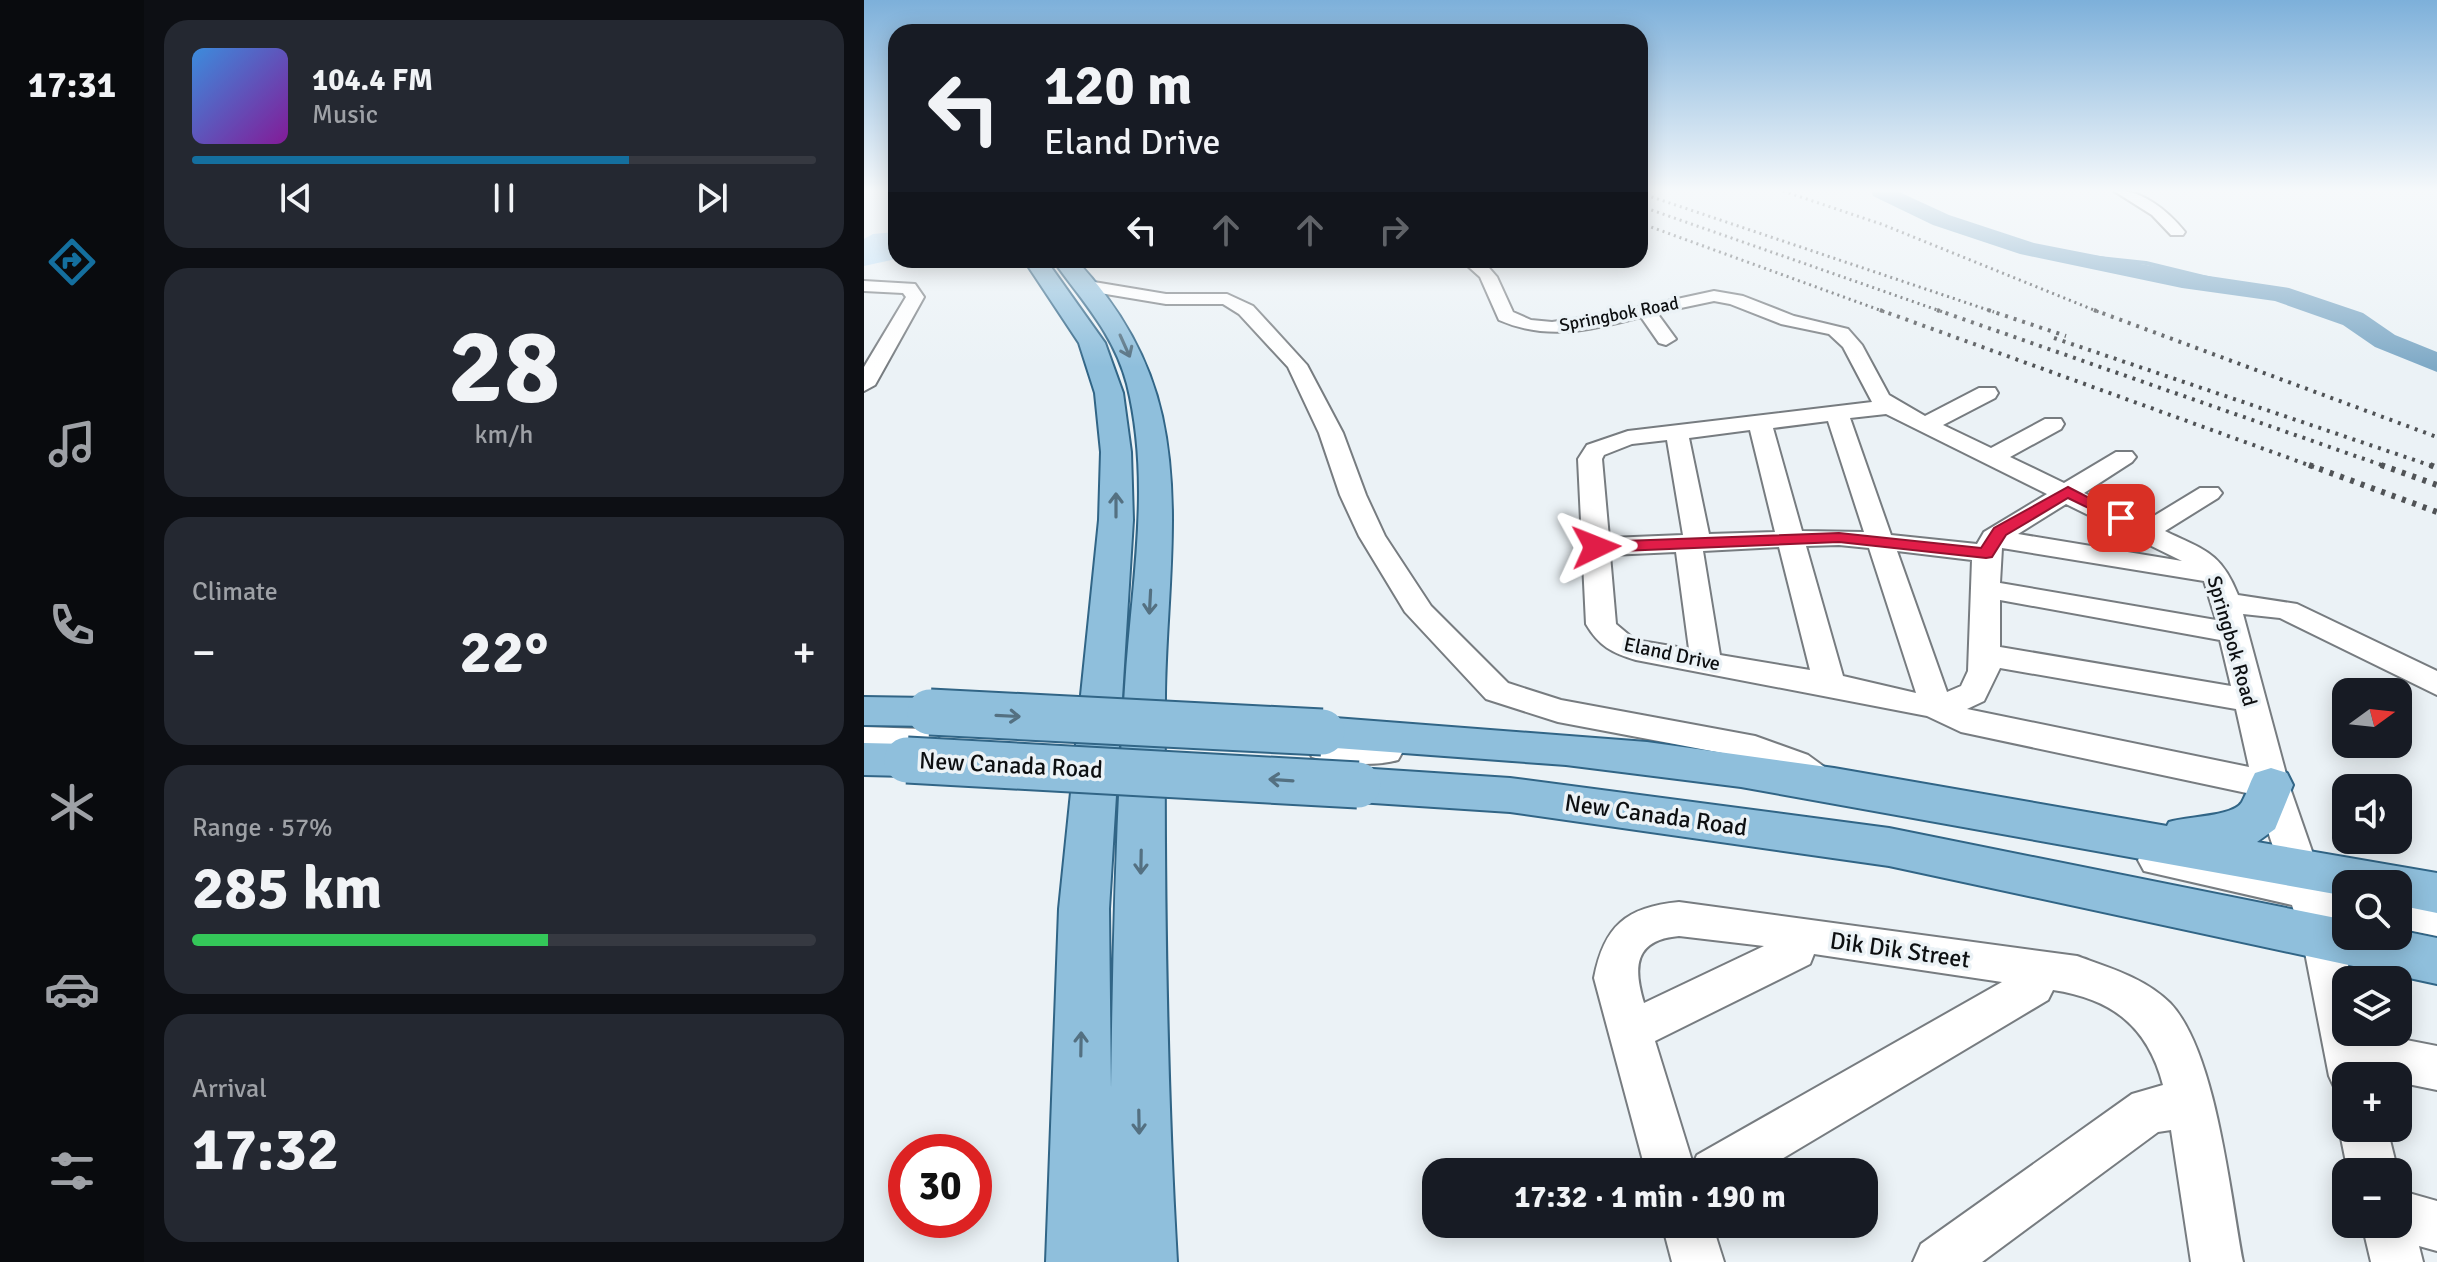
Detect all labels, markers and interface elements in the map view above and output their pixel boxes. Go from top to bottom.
text: 120 m [1044,51,1192,120]
icon: left [912,56,1016,160]
text: 104.4 FM [312,62,433,99]
text: 17:31 [28,63,116,108]
text: Music [312,99,378,131]
text: Eland Drive [1044,120,1220,165]
icon: previous [274,176,318,220]
icon: pause [482,176,526,220]
icon: next [690,176,734,220]
icon: left [1120,208,1164,252]
icon: ahead [1204,208,1248,252]
icon: ahead [1288,208,1332,252]
icon: right [1372,208,1416,252]
icon: directions [44,234,100,290]
street label: Springbok Road [1557,292,1681,336]
text: 28 [448,303,560,431]
one-way arrow [1118,334,1133,358]
icon: music [44,416,100,472]
text: km/h [475,419,533,451]
pin [2087,484,2155,552]
one-way arrow [1108,492,1124,519]
icon: arrive [2099,496,2143,540]
position arrow [1554,505,1638,589]
street label: Springbok Road [2201,573,2263,709]
text: Climate [192,576,278,608]
one-way arrow [1142,588,1157,615]
icon: phone [44,597,100,653]
text: 22° [460,616,548,690]
text: − [192,626,216,680]
text: + [792,626,816,680]
street label: Eland Drive [1621,632,1723,676]
north arrow [2332,678,2412,758]
map controls [2332,678,2412,1238]
one-way arrow [994,709,1021,724]
street label: New Canada Road [918,745,1104,785]
one-way arrow [1268,772,1295,787]
button: sound [2332,774,2412,854]
icon: climate [44,779,100,835]
street label: New Canada Road [1563,787,1749,843]
text: Range · 57% [192,812,333,844]
one-way arrow [1133,848,1148,875]
text: 285 km [192,852,382,926]
button: search [2332,870,2412,950]
street label: Dik Dik Street [1828,925,1972,975]
icon: car [44,961,100,1017]
button: layers [2332,966,2412,1046]
one-way arrow [1073,1031,1089,1058]
button: + [2332,1062,2412,1142]
text: Arrival [192,1073,267,1105]
one-way arrow [1131,1108,1147,1135]
text: 17:32 [192,1113,339,1187]
speed limit sign: 30 [888,1134,992,1238]
icon: filters [44,1143,100,1199]
button: − [2332,1158,2412,1238]
text: 17:32 · 1 min · 190 m [1514,1179,1786,1216]

